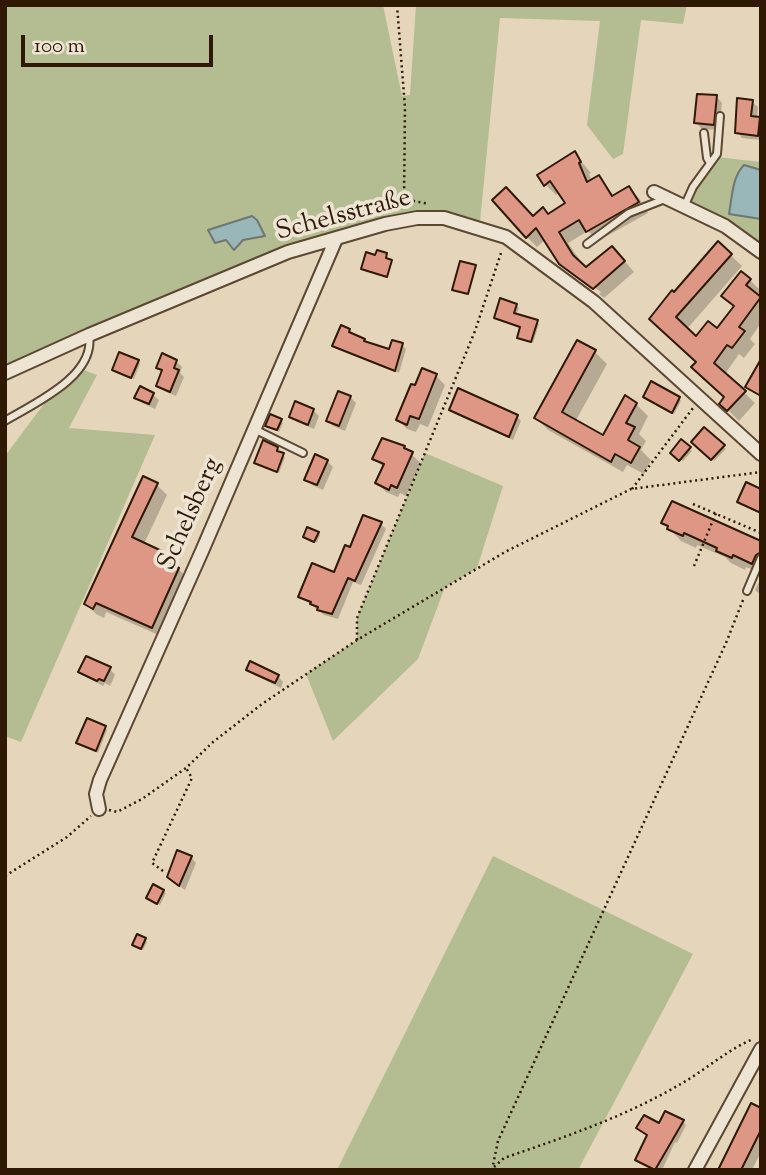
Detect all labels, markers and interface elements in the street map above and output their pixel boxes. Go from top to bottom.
scale bar [24,21,217,65]
text: 100 m [34,32,85,62]
street label: Schelsstraße [273,184,415,250]
street label: Schelsberg [153,454,231,576]

